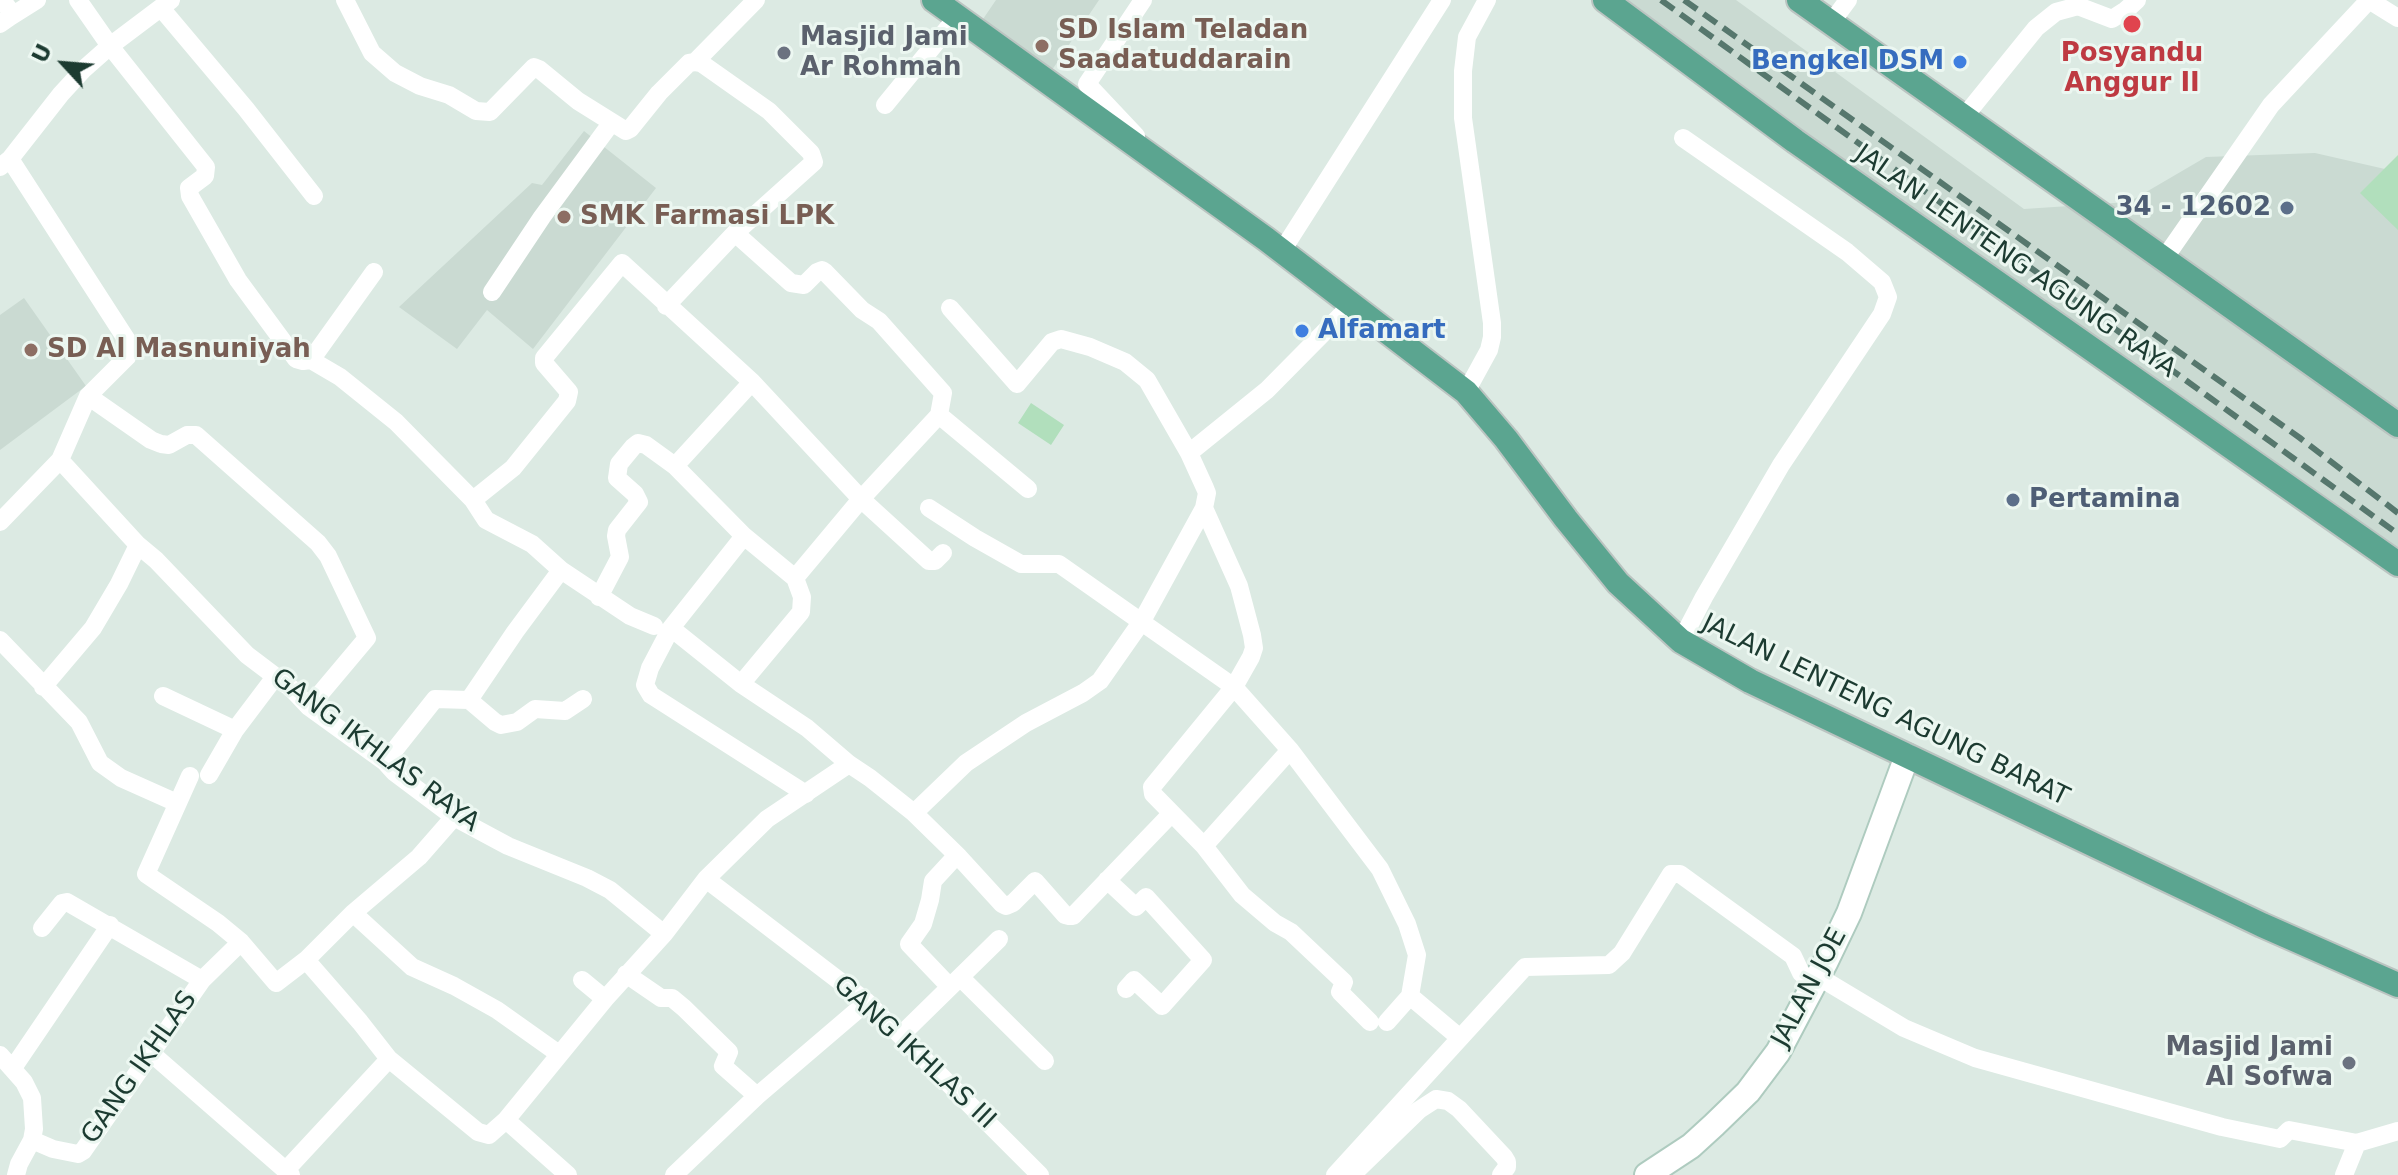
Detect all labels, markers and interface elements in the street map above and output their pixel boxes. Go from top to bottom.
marker: Posyandu Anggur II [2121,13,2143,35]
place label: SD Islam Teladan Saadatuddarain [1058,15,1308,76]
place label: Masjid Jami Ar Rohmah [800,22,968,84]
north arrow [24,24,104,104]
marker: SD Islam Teladan Saadatuddarain [1033,37,1051,55]
place label: Posyandu Anggur II [2061,38,2203,100]
text: U [27,40,57,67]
marker: Masjid Jami Ar Rohmah [775,44,793,62]
place label: Bengkel DSM [1751,46,1944,78]
marker: Bengkel DSM [1951,53,1969,71]
street label: JALAN LENTENG AGUNG RAYA [1848,139,2182,385]
place label: 34 - 12602 [2115,192,2271,224]
marker: 34 - 12602 [2278,199,2296,217]
place label: SMK Farmasi LPK [580,201,834,233]
marker: SMK Farmasi LPK [555,208,573,226]
place label: Alfamart [1318,315,1446,347]
marker: Alfamart [1293,322,1311,340]
place label: SD Al Masnuniyah [47,334,311,366]
marker: SD Al Masnuniyah [22,341,40,359]
place label: Pertamina [2029,484,2181,516]
marker: Pertamina [2004,491,2022,509]
street label: JALAN LENTENG AGUNG BARAT [1696,608,2074,814]
street label: GANG IKHLAS RAYA [265,663,485,839]
street label: JALAN JOE [1766,923,1854,1053]
street label: GANG IKHLAS III [826,970,1002,1136]
street label: GANG IKHLAS [76,986,204,1150]
place label: Masjid Jami Al Sofwa [2165,1032,2333,1094]
marker: Masjid Jami Al Sofwa [2340,1054,2358,1072]

